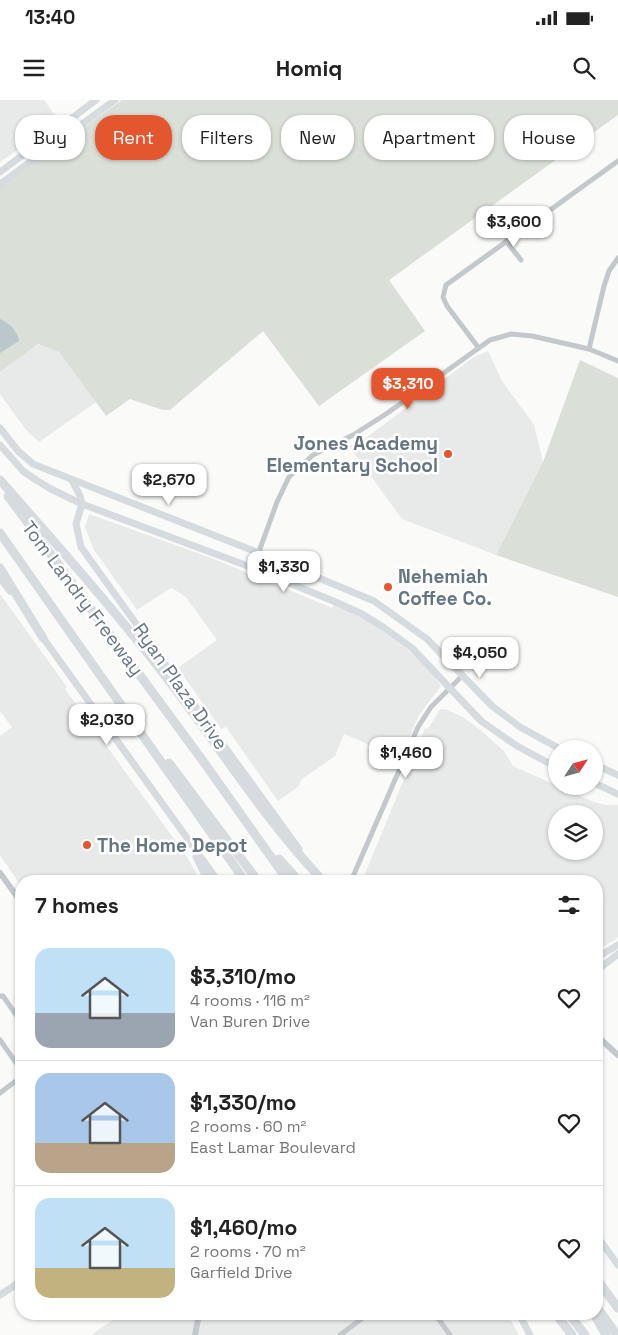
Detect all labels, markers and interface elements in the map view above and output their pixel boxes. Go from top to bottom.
text: 13:40 [25,5,75,30]
icon: menu [20,54,48,82]
text: Homiq [276,54,342,82]
icon: search [570,54,598,82]
chip: Buy [15,115,85,160]
chip: Rent [95,115,172,160]
chip: Filters [182,115,271,160]
chip: New [281,115,354,160]
chip: Apartment [364,115,494,160]
chip: House [504,115,594,160]
pin: $3,600 [473,206,555,248]
text: $3,600 [487,211,541,232]
pin: $3,310 [367,368,449,410]
text: $3,310 [382,373,434,394]
place label: Jones Academy Elementary School [266,431,438,478]
marker: Jones Academy Elementary School [442,448,454,460]
pin: $2,670 [128,464,210,506]
text: $2,670 [143,469,195,490]
street label: Tom Landry Freeway [16,516,149,681]
pin: $1,330 [243,550,325,593]
text: $1,330 [258,556,310,577]
place label: Nehemiah Coffee Co. [398,564,492,611]
marker: Nehemiah Coffee Co. [382,581,394,593]
street label: Ryan Plaza Drive [128,618,234,755]
pin: $4,050 [439,636,521,679]
text: $4,050 [453,642,507,663]
pin: $2,030 [66,704,148,746]
text: $2,030 [80,709,134,730]
pin: $1,460 [365,736,447,779]
north arrow [548,740,602,795]
map controls [548,740,603,860]
text: $1,460 [380,742,432,763]
button: layers [548,805,603,860]
place label: The Home Depot [97,833,248,858]
marker: The Home Depot [81,839,93,851]
icon: filters [555,891,583,919]
text: 7 homes [35,892,119,919]
text: $3,310/mo [190,963,296,990]
icon: home [75,968,135,1028]
icon: heart [555,984,583,1012]
text: 4 rooms · 116 m² [190,990,310,1011]
text: Van Buren Drive [190,1011,310,1032]
text: $1,330/mo [190,1089,296,1116]
icon: home [75,1093,135,1153]
icon: heart [555,1109,583,1137]
text: 2 rooms · 60 m² [190,1116,306,1137]
text: East Lamar Boulevard [190,1137,356,1158]
text: $1,460/mo [190,1214,297,1241]
icon: home [75,1218,135,1278]
icon: heart [555,1234,583,1262]
text: 2 rooms · 70 m² [190,1241,306,1262]
text: Garfield Drive [190,1262,293,1283]

